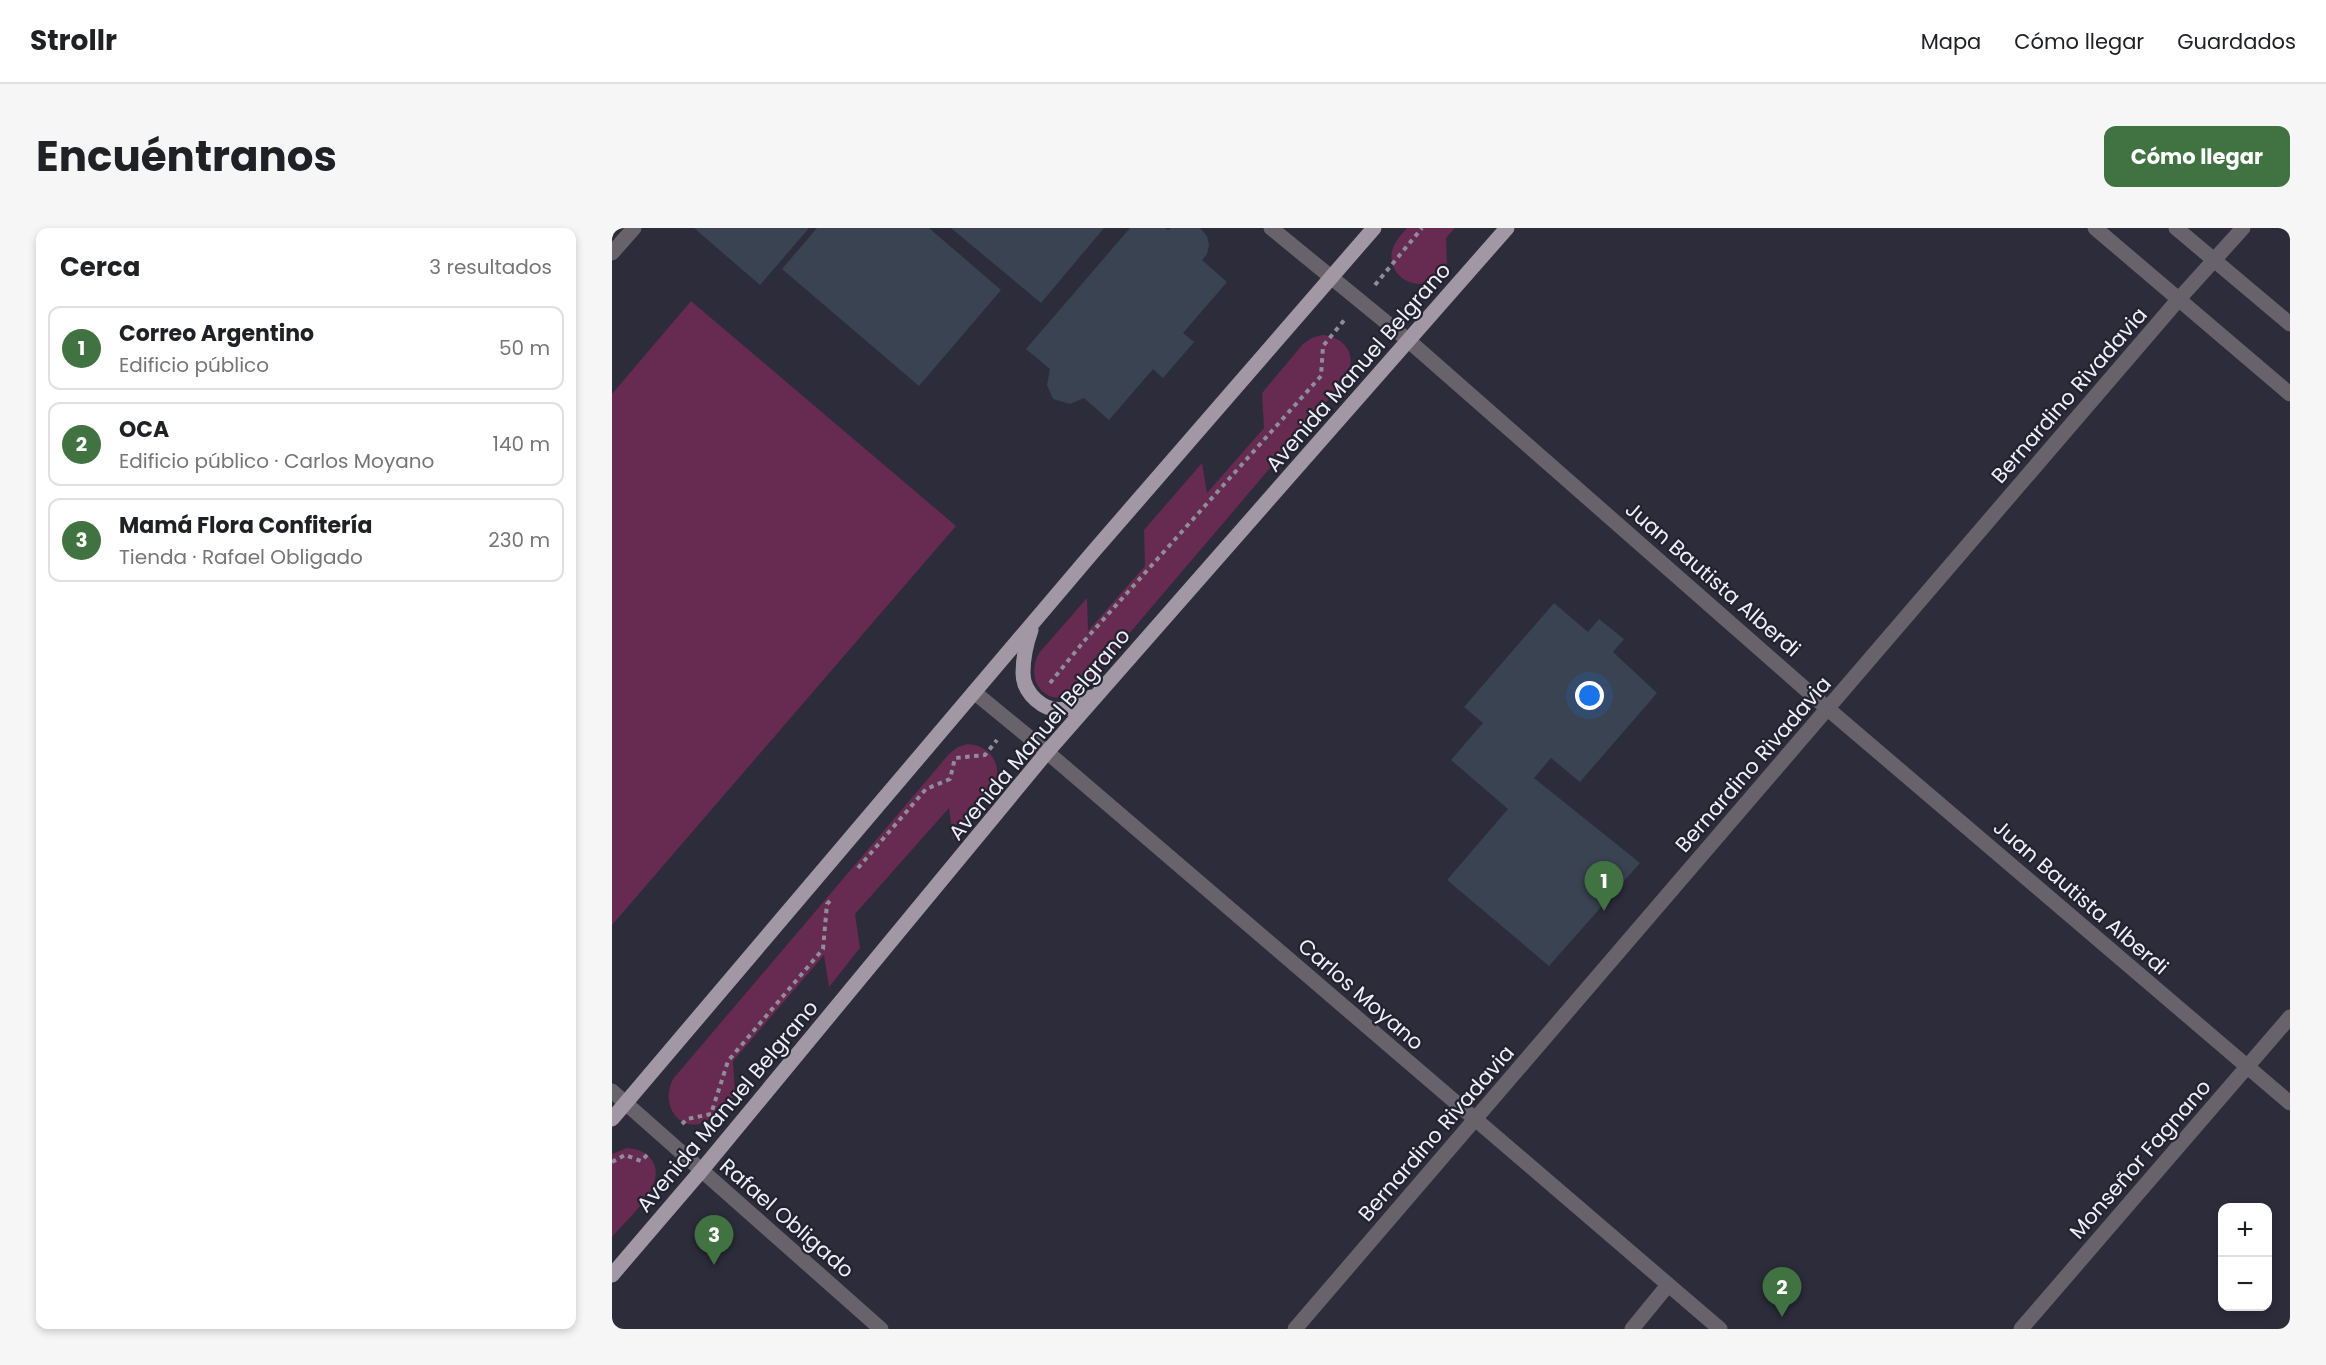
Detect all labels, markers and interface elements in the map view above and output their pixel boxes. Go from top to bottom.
text: Strollr [30,21,117,60]
text: Mapa [1921,27,1981,56]
text: Cómo llegar [2014,27,2144,56]
text: Guardados [2177,27,2296,56]
button: Cómo llegar [2104,126,2290,187]
text: Encuéntranos [36,127,337,186]
text: Cerca [60,249,140,285]
text: 3 resultados [429,253,552,281]
street label: Avenida Manuel Belgrano [1259,256,1457,478]
street label: Bernardino Rivadavia [1984,301,2154,489]
text: Correo Argentino [119,318,314,349]
text: 1 [78,334,85,362]
text: 50 m [499,334,550,362]
text: Edificio público [119,351,269,379]
text: OCA [119,414,169,445]
text: 2 [76,430,87,458]
text: 140 m [493,430,550,458]
text: Edificio público · Carlos Moyano [119,447,434,475]
street label: Juan Bautista Alberdi [1619,495,1807,663]
text: Mamá Flora Confitería [119,510,373,541]
text: 3 [75,526,88,554]
text: 230 m [488,526,550,554]
text: Tienda · Rafael Obligado [119,543,363,571]
street label: Avenida Manuel Belgrano [942,622,1136,846]
street label: Bernardino Rivadavia [1668,670,1838,858]
your location [1575,681,1604,710]
street label: Juan Bautista Alberdi [1987,813,2175,981]
pin: 1 [1584,862,1624,911]
street label: Carlos Moyano [1292,931,1430,1057]
street label: Avenida Manuel Belgrano [630,994,824,1218]
street label: Bernardino Rivadavia [1351,1039,1521,1227]
street label: Monseñor Fagnano [2063,1073,2217,1245]
street label: Rafael Obligado [714,1152,860,1284]
map controls [2218,1203,2272,1311]
button: + [2218,1203,2272,1257]
pin: 3 [694,1216,734,1265]
button: − [2218,1257,2272,1311]
pin: 2 [1762,1268,1802,1317]

